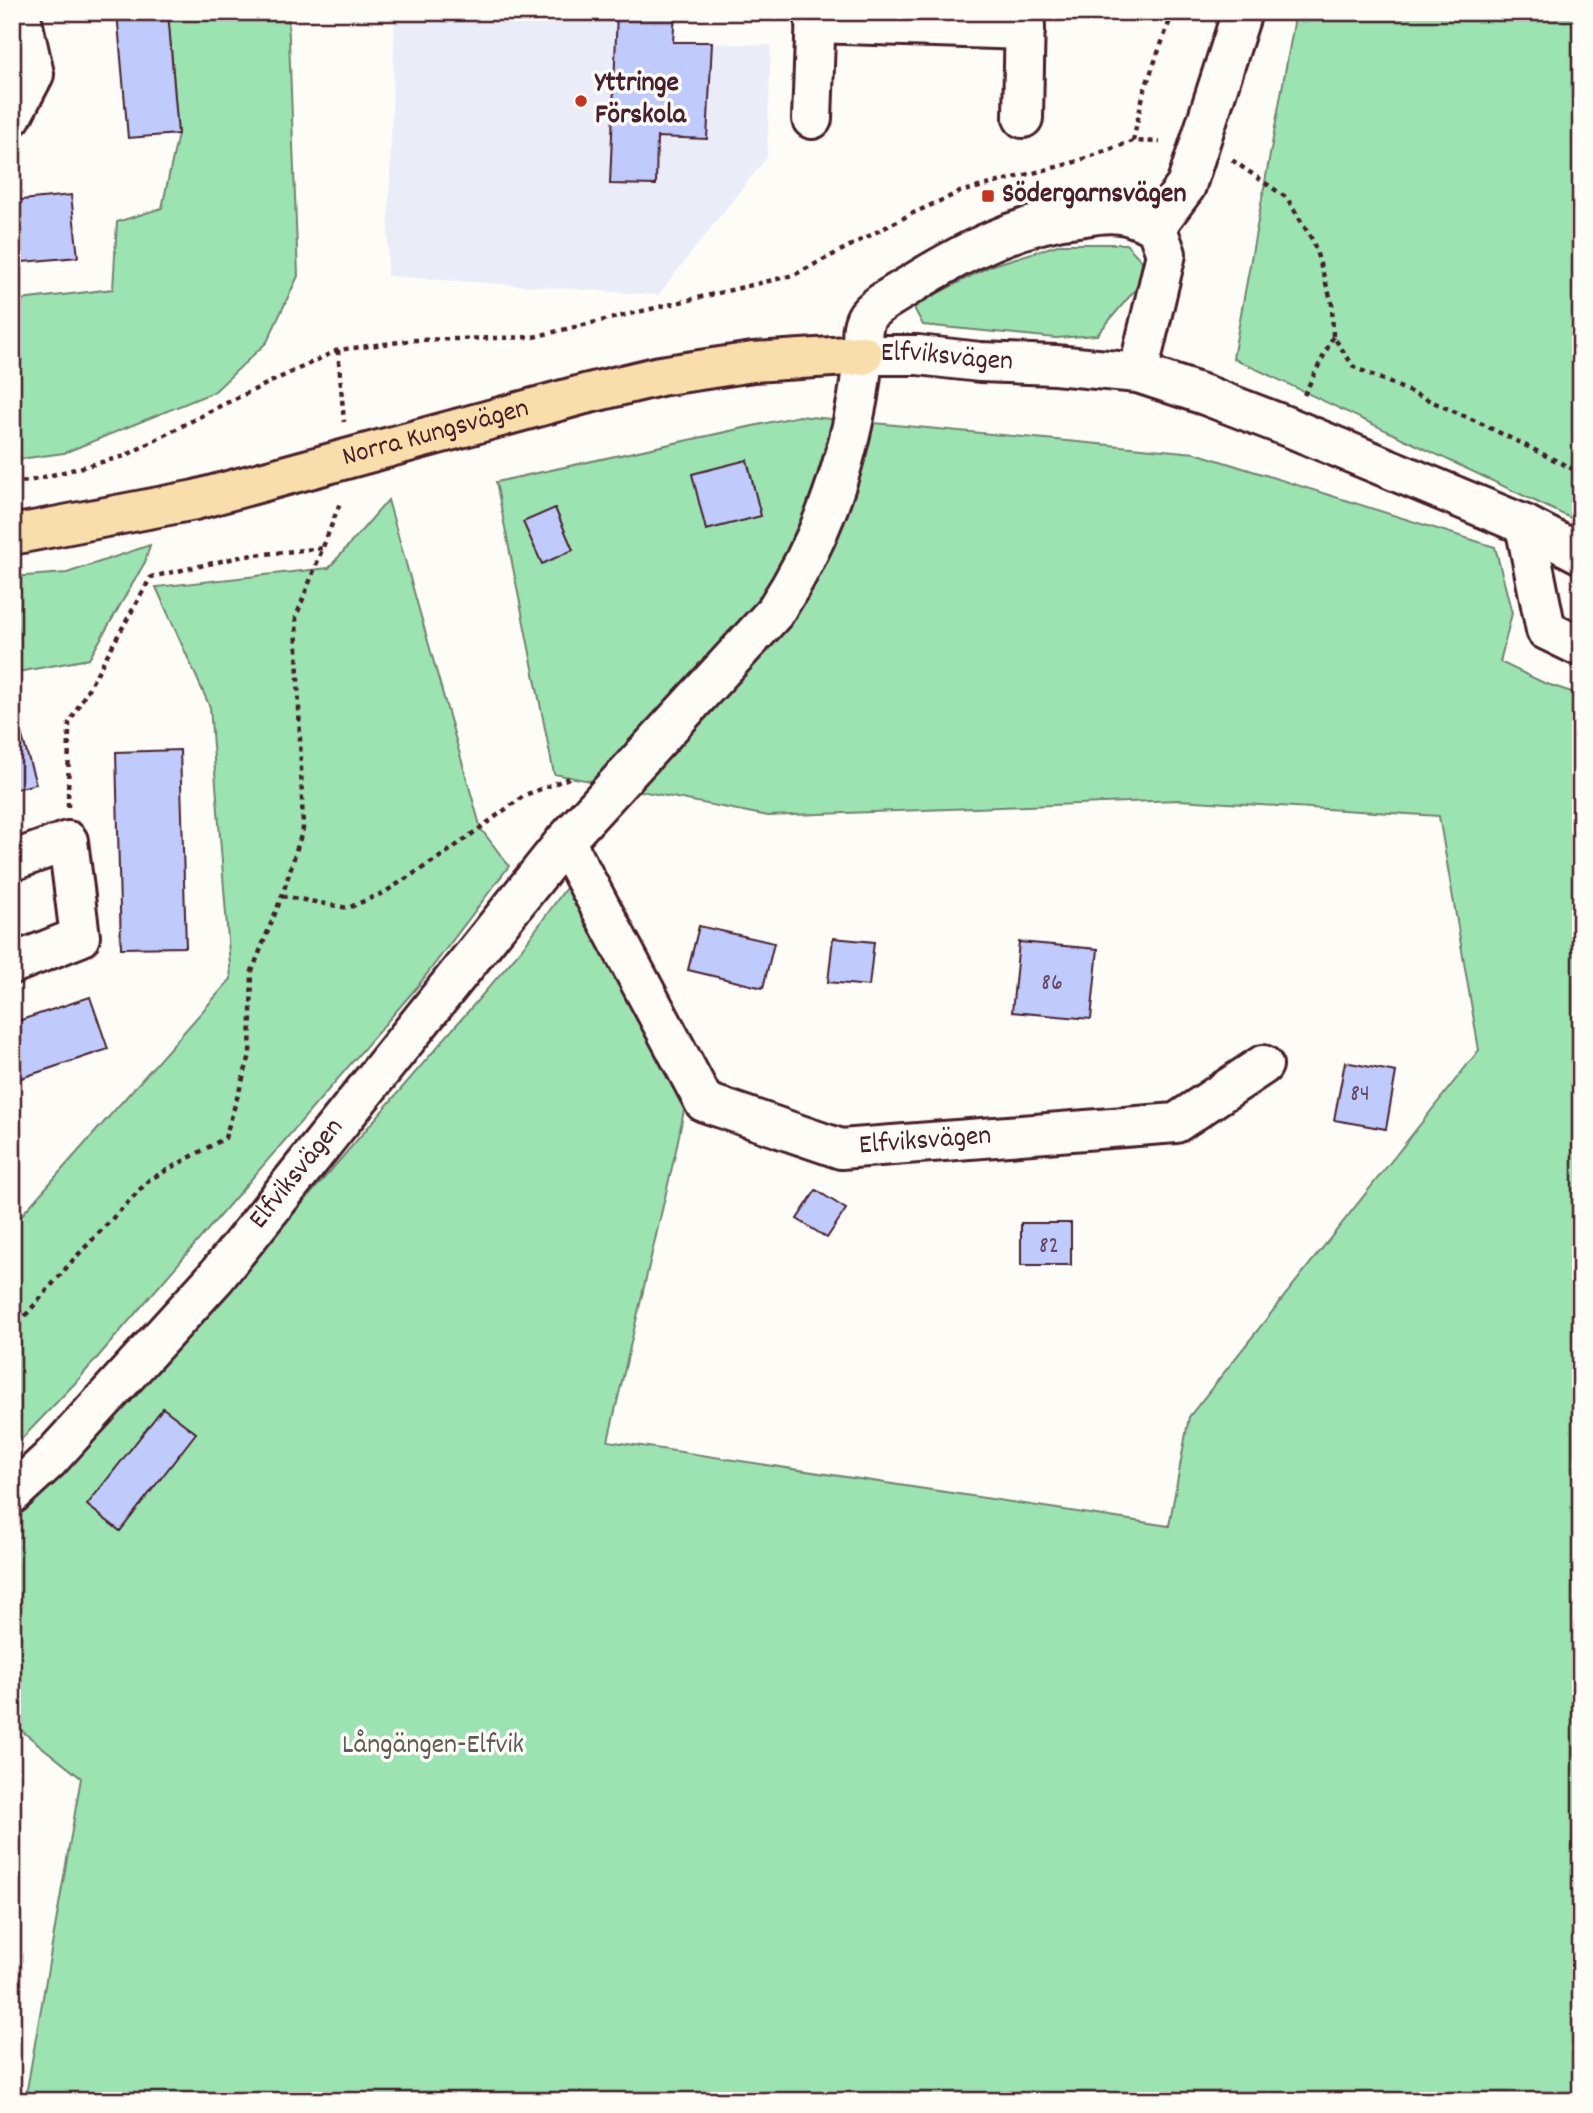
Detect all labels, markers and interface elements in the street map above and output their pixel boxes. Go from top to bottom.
place label: Yttringe Förskola [594,65,687,137]
marker: Yttringe Förskola [573,93,589,109]
place label: Södergarnsvägen [1002,176,1186,216]
marker: Södergarnsvägen [980,188,996,204]
street label: Elfviksvägen [881,335,1014,383]
street label: Norra Kungsvägen [338,390,534,479]
house number: 86 [1041,967,1063,1001]
house number: 84 [1350,1078,1370,1112]
street label: Elfviksvägen [241,1110,355,1239]
street label: Elfviksvägen [858,1117,993,1168]
house number: 82 [1039,1230,1059,1264]
park label: Långängen-Elfvik [342,1727,524,1767]

